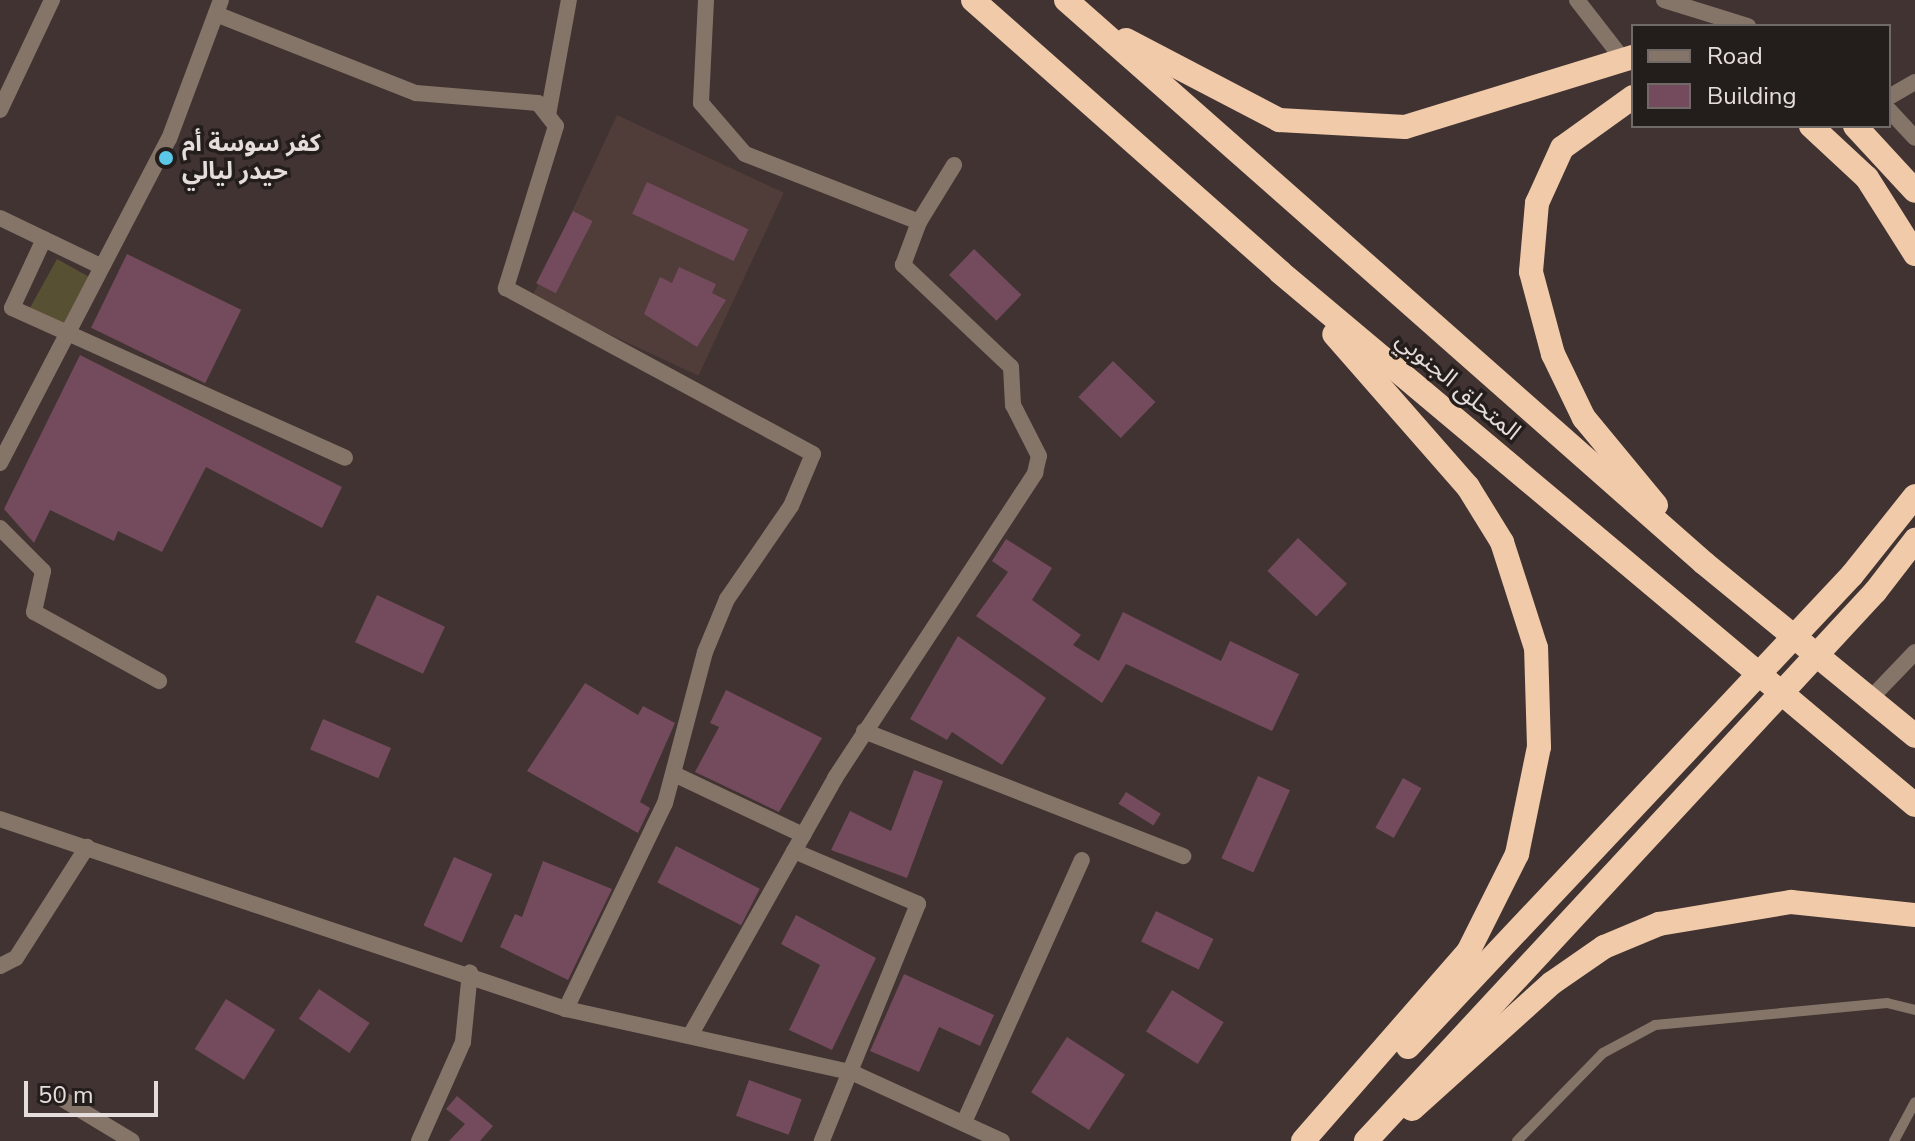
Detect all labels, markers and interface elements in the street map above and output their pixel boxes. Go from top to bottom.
legend [1631,24,1891,128]
text: Road [1707,40,1763,72]
text: Building [1707,80,1797,112]
place label: كفر سوسة أم حيدر ليالي [182,130,321,186]
marker: كفر سوسة أم حيدر ليالي [157,149,175,167]
street label: المتحلق الجنوبي [1390,326,1526,446]
scale bar [28,1065,162,1115]
text: 50 m [38,1079,94,1111]

